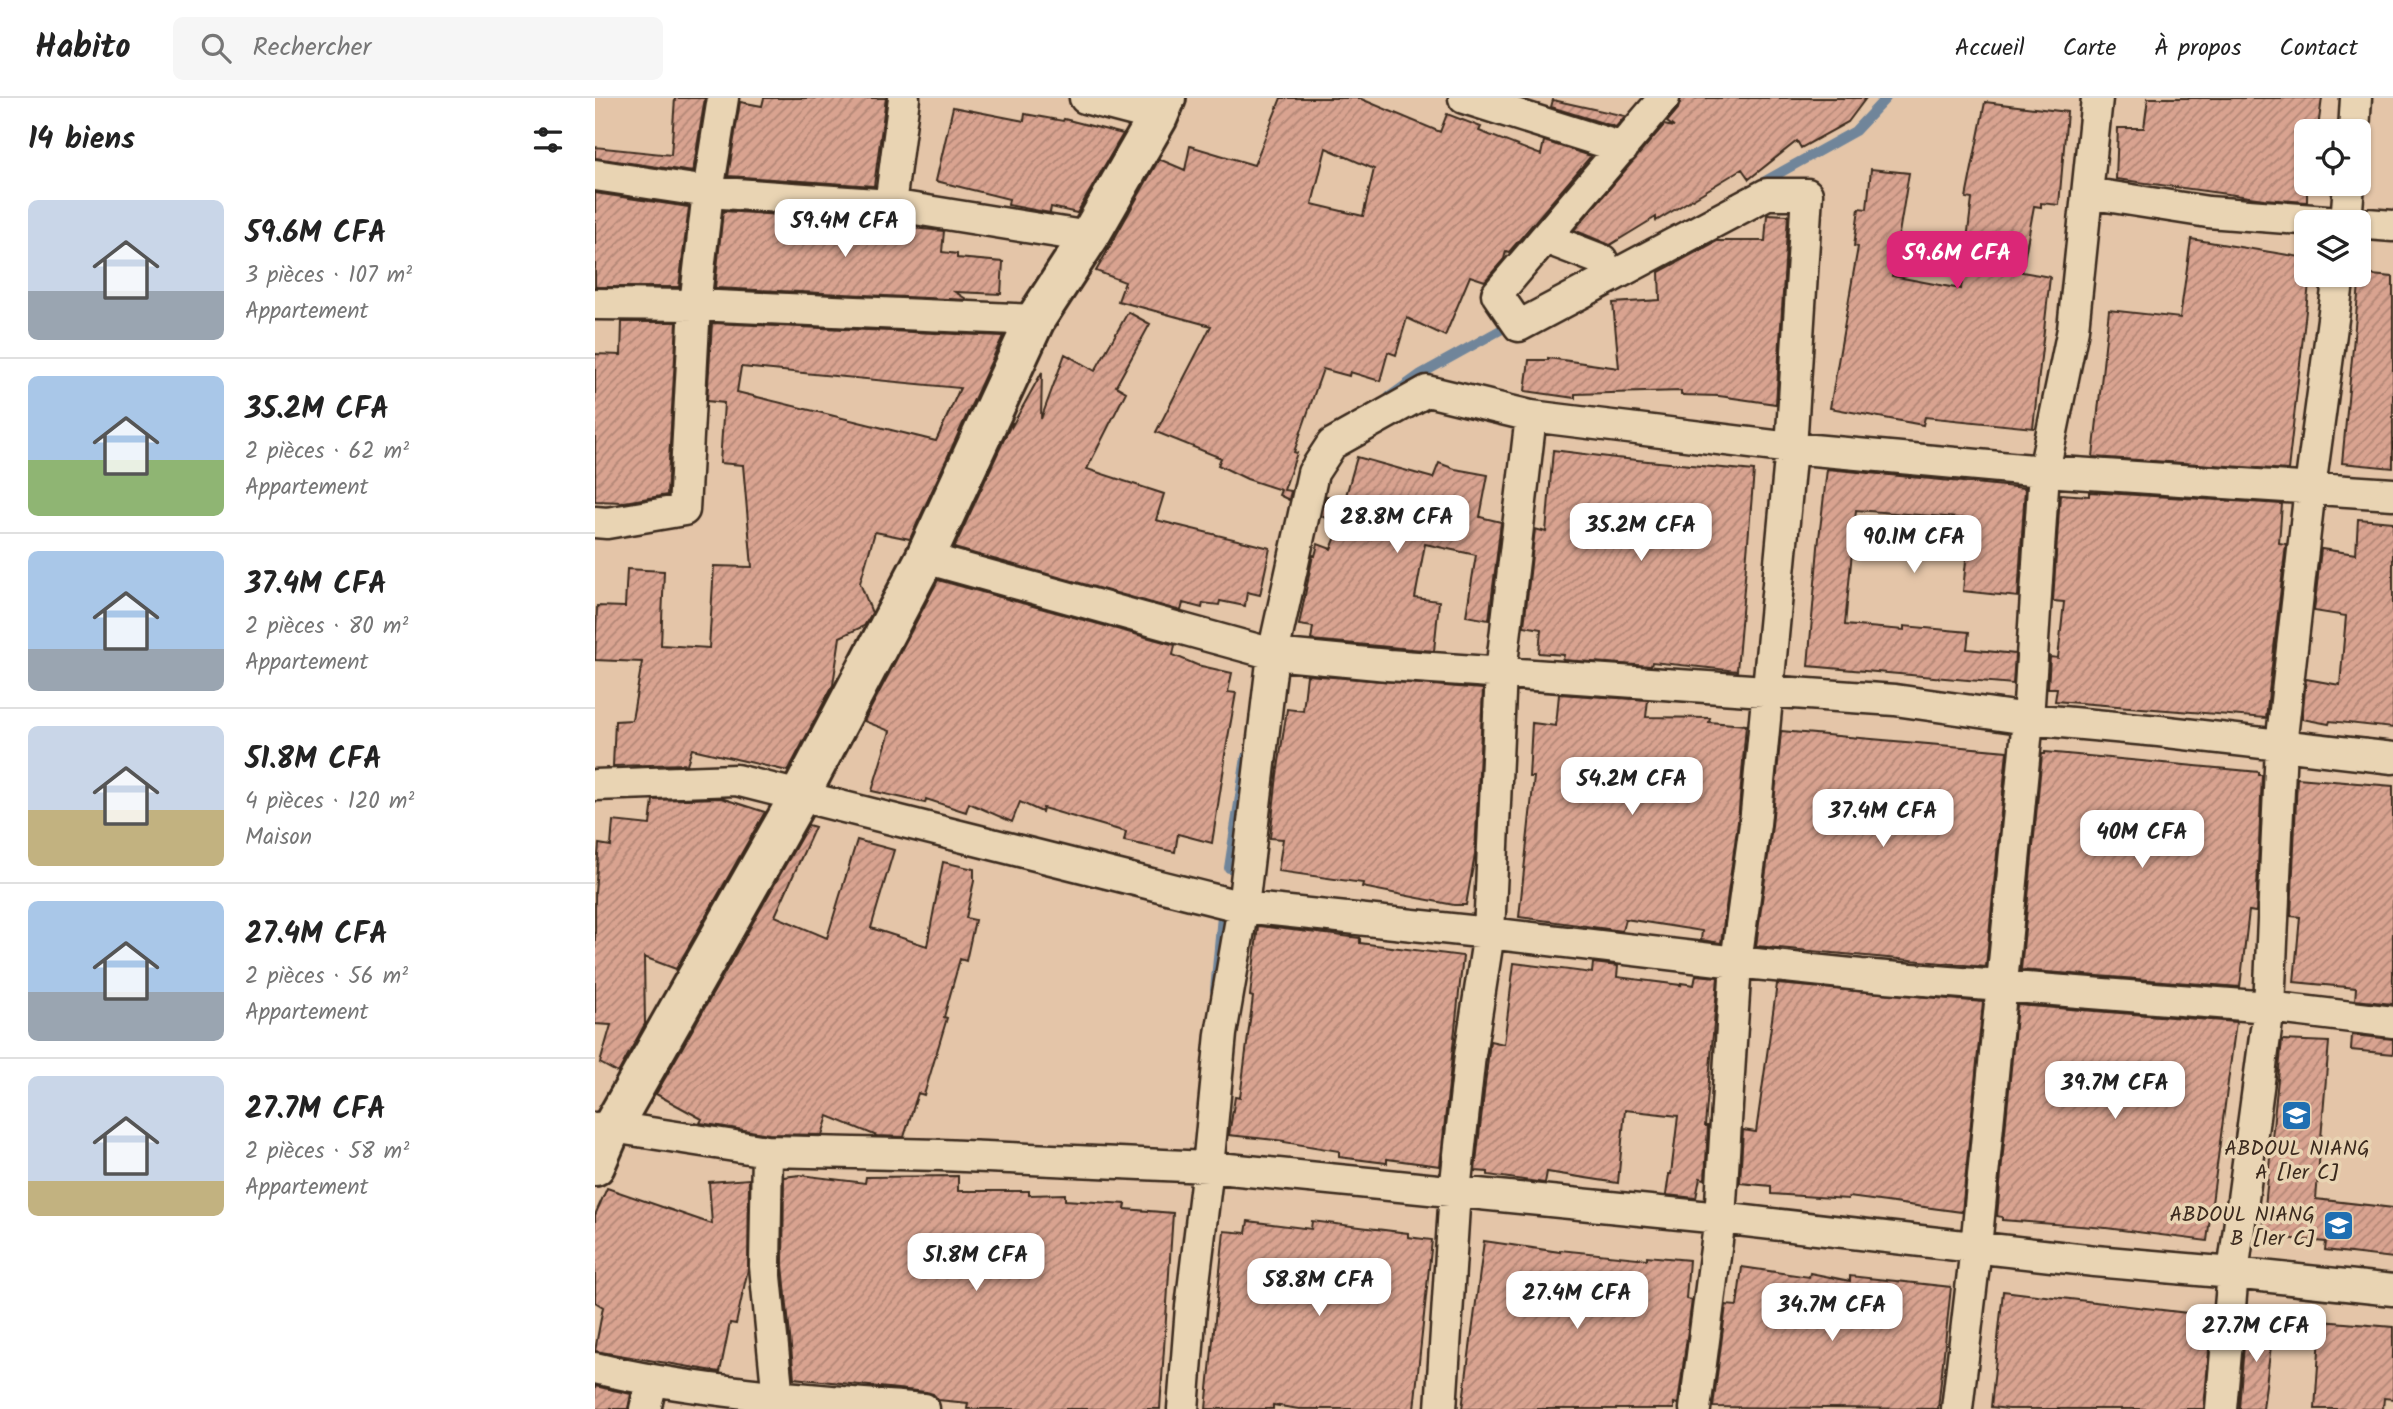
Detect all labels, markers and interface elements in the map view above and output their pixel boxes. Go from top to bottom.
search box [173,17,663,80]
text: Habito [35,22,131,75]
text: Rechercher [253,27,371,69]
icon: search [197,29,235,67]
text: Accueil [1955,29,2025,68]
text: Carte [2063,29,2116,68]
text: À propos [2154,29,2241,68]
text: Contact [2279,29,2358,68]
text: 14 biens [28,116,135,164]
map controls [2294,119,2371,287]
button: locate [2294,119,2371,196]
icon: filters [529,121,567,159]
pin: 59.4M CFA [765,200,925,259]
text: 59.4M CFA [791,204,899,240]
text: 59.6M CFA [245,210,387,258]
button: layers [2294,210,2371,287]
icon: home [84,228,168,312]
pin: 59.6M CFA [1877,232,2037,291]
text: 59.6M CFA [1903,236,2011,272]
text: 3 pièces · 107 m² [245,258,412,294]
text: Appartement [245,294,368,330]
text: 35.2M CFA [245,386,389,434]
icon: home [84,404,168,488]
text: 2 pièces · 62 m² [245,434,409,470]
text: Appartement [245,470,368,506]
pin: 28.8M CFA [1317,496,1477,555]
text: 28.8M CFA [1340,500,1454,536]
pin: 35.2M CFA [1561,504,1721,563]
text: 35.2M CFA [1586,508,1696,544]
pin: 90.1M CFA [1834,516,1994,575]
text: 90.1M CFA [1862,520,1966,556]
text: 37.4M CFA [245,561,387,609]
icon: home [84,579,168,663]
text: 2 pièces · 80 m² [245,609,408,645]
text: Appartement [245,645,368,681]
text: 51.8M CFA [245,736,382,784]
icon: home [84,754,168,838]
pin: 54.2M CFA [1552,758,1712,817]
text: 54.2M CFA [1577,762,1687,798]
text: 4 pièces · 120 m² [245,784,414,820]
pin: 37.4M CFA [1803,790,1963,849]
text: 37.4M CFA [1829,794,1937,830]
pin: 40M CFA [2077,810,2207,870]
text: 40M CFA [2096,815,2188,851]
text: Maison [245,820,312,856]
text: 27.4M CFA [245,911,388,959]
icon: home [84,929,168,1013]
text: 2 pièces · 56 m² [245,959,408,995]
text: Appartement [245,995,368,1031]
pin: 39.7M CFA [2035,1062,2195,1121]
text: 39.7M CFA [2061,1066,2169,1102]
text: 27.7M CFA [245,1086,386,1134]
school or university icon: ABDOUL NIANG A [1er C] [2280,1099,2314,1133]
icon: home [84,1104,168,1188]
place label: ABDOUL NIANG A [1er C] [2224,1133,2370,1190]
text: 2 pièces · 58 m² [245,1134,409,1170]
text: Appartement [245,1170,368,1206]
place label: ABDOUL NIANG B [1er C] [2169,1199,2315,1256]
school or university icon: ABDOUL NIANG B [1er C] [2321,1209,2355,1243]
pin: 51.8M CFA [896,1234,1056,1293]
text: 51.8M CFA [924,1238,1029,1274]
pin: 58.8M CFA [1239,1258,1399,1318]
text: 58.8M CFA [1263,1263,1375,1299]
pin: 27.4M CFA [1497,1272,1657,1331]
text: 27.4M CFA [1522,1276,1632,1312]
pin: 34.7M CFA [1752,1284,1912,1343]
text: 34.7M CFA [1778,1288,1886,1324]
pin: 27.7M CFA [2176,1304,2336,1364]
text: 27.7M CFA [2202,1309,2310,1345]

